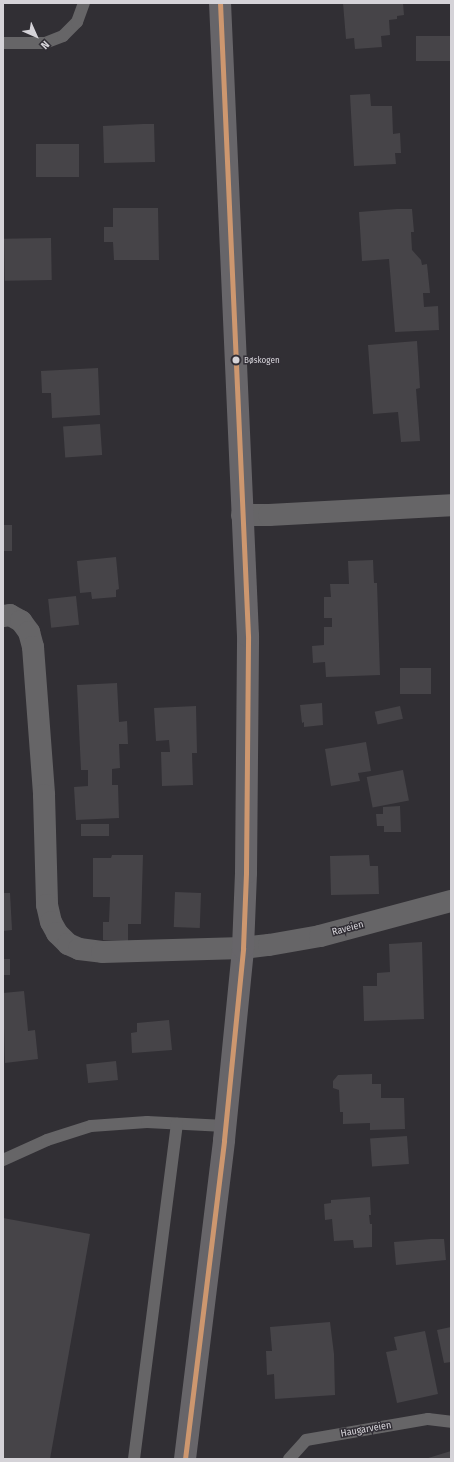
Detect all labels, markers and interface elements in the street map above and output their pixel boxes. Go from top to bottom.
north arrow [16,16,56,56]
text: N [38,38,52,52]
marker: Bøskogen [231,355,241,365]
place label: Bøskogen [244,355,280,365]
street label: Raveien [331,919,365,939]
street label: Haugarveien [340,1420,392,1440]

